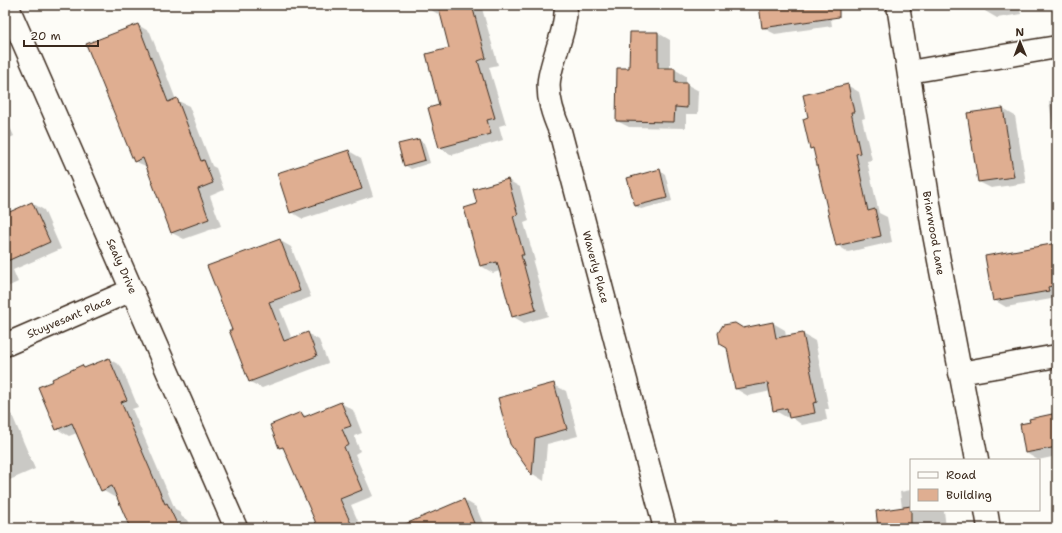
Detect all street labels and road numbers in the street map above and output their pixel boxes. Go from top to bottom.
street label: Briarwood Lane [919,190,948,276]
street label: Waverly Place [579,229,612,305]
street label: Sealy Drive [103,236,140,296]
street label: Stuyvesant Place [25,293,114,342]

